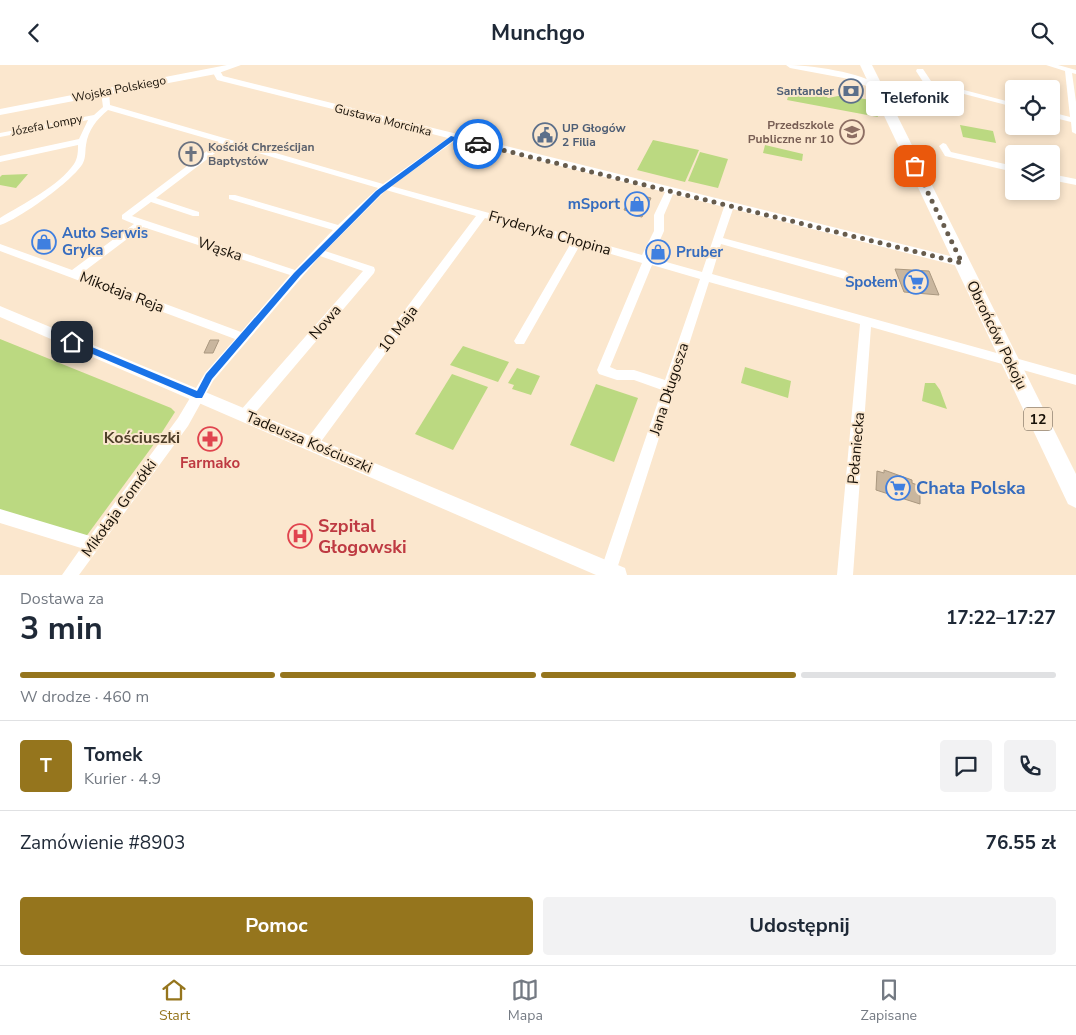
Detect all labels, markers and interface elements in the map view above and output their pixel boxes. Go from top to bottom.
text: Munchgo [491,18,585,48]
icon: back [20,19,48,47]
icon: search [1028,19,1056,47]
street label: Wojska Polskiego [71,72,168,106]
bank icon: Santander [838,78,864,104]
map controls [1005,80,1060,200]
button: locate [1005,80,1060,135]
callout: Telefonik [866,81,964,116]
place label: Santander [776,83,834,99]
text: Telefonik [881,87,949,109]
street label: Gustawa Morcinka [333,100,433,140]
street label: Józefa Lompy [9,110,85,140]
place label: Przedszkole Publiczne nr 10 [748,117,834,147]
courier [453,119,503,169]
school or university icon: Przedszkole Publiczne nr 10 [839,119,865,145]
place label: UP Głogów 2 Filia [562,120,626,150]
public building icon: UP Głogów 2 Filia [532,122,558,148]
icon: car [464,130,492,158]
place label: Kościół Chrześcijan Baptystów [208,139,315,169]
church icon: Kościół Chrześcijan Baptystów [178,141,204,167]
pin [894,145,936,187]
button: layers [1005,145,1060,200]
icon: bag [901,152,929,180]
shop icon: mSport [624,191,650,217]
place label: mSport [568,194,620,214]
street label: Fryderyka Chopina [486,206,614,260]
place label: Auto Serwis Gryka [62,223,148,260]
shop icon: Auto Serwis Gryka [31,229,57,255]
street label: Wąska [195,232,245,266]
shop icon: Pruber [645,239,671,265]
place label: Pruber [676,242,723,262]
street label: Mikołaja Reja [77,267,167,317]
supermarket icon: Społem [903,269,929,295]
place label: Społem [845,272,898,292]
street label: Obrońców Pokoju [962,277,1032,393]
street label: Nowa [304,300,346,344]
street label: 10 Maja [374,301,422,357]
pin [51,321,93,363]
icon: home [58,328,86,356]
street label: Jana Długosza [644,340,693,439]
street label: Tadeusza Kościuszki [243,406,375,478]
road number: 12 [1024,407,1052,431]
street label: Połaniecka [843,411,869,485]
pharmacy icon: Farmako [197,426,223,452]
district label: Kościuszki [104,427,180,449]
place label: Farmako [180,453,240,473]
street label: Mikołaja Gomółki [77,455,161,561]
supermarket icon: Chata Polska [885,475,911,501]
place label: Chata Polska [916,476,1026,500]
place label: Szpital Głogowski [318,514,407,559]
hospital icon: Szpital Głogowski [287,523,313,549]
text: Dostawa za [20,588,104,610]
text: 17:22–17:27 [946,605,1056,631]
text: 3 min [20,607,103,650]
text: W drodze · 460 m [20,686,149,708]
button: chat [940,740,992,792]
button: phone [1004,740,1056,792]
text: Tomek [84,742,142,768]
text: T [40,753,52,779]
text: Kurier · 4.9 [84,768,161,790]
text: Zamówienie #8903 [20,830,185,856]
text: 76.55 zł [985,830,1056,856]
button: Pomoc [20,897,533,955]
button: Udostępnij [543,897,1056,955]
tab: Start [159,976,190,1025]
tab: Mapa [508,976,543,1025]
tab: Zapisane [861,976,917,1025]

